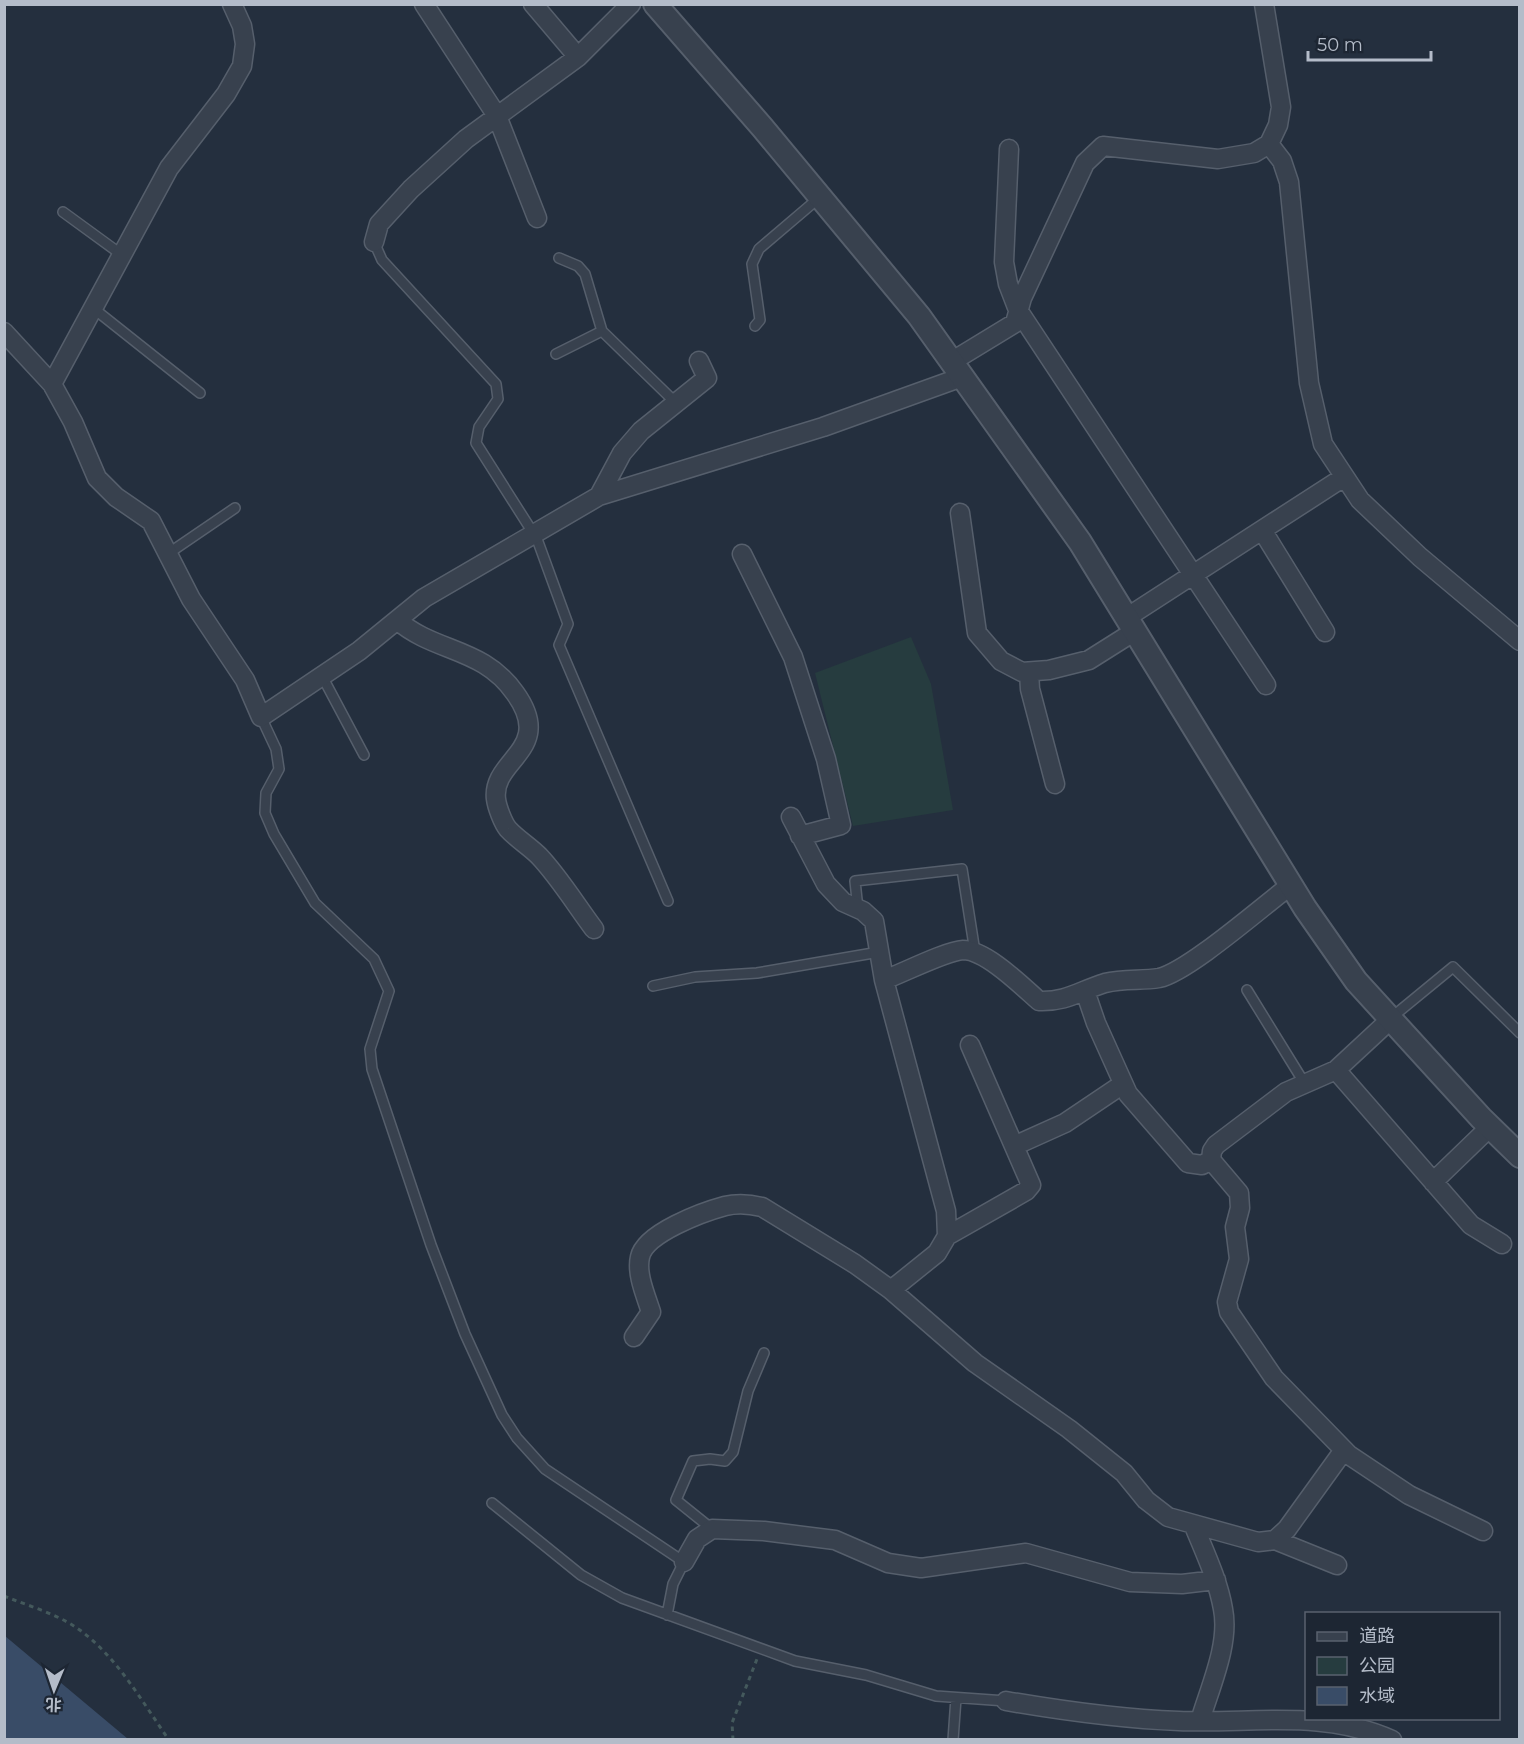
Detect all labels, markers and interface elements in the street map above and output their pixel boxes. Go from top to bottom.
scale bar [1308,24,1431,62]
text: 50 m [1317,34,1363,56]
legend [1305,1612,1500,1720]
text: 道路 [1359,1625,1395,1647]
text: 公园 [1359,1655,1395,1677]
north arrow [24,1660,84,1720]
text: 水域 [1359,1685,1395,1707]
text: 北 [45,1695,62,1714]

